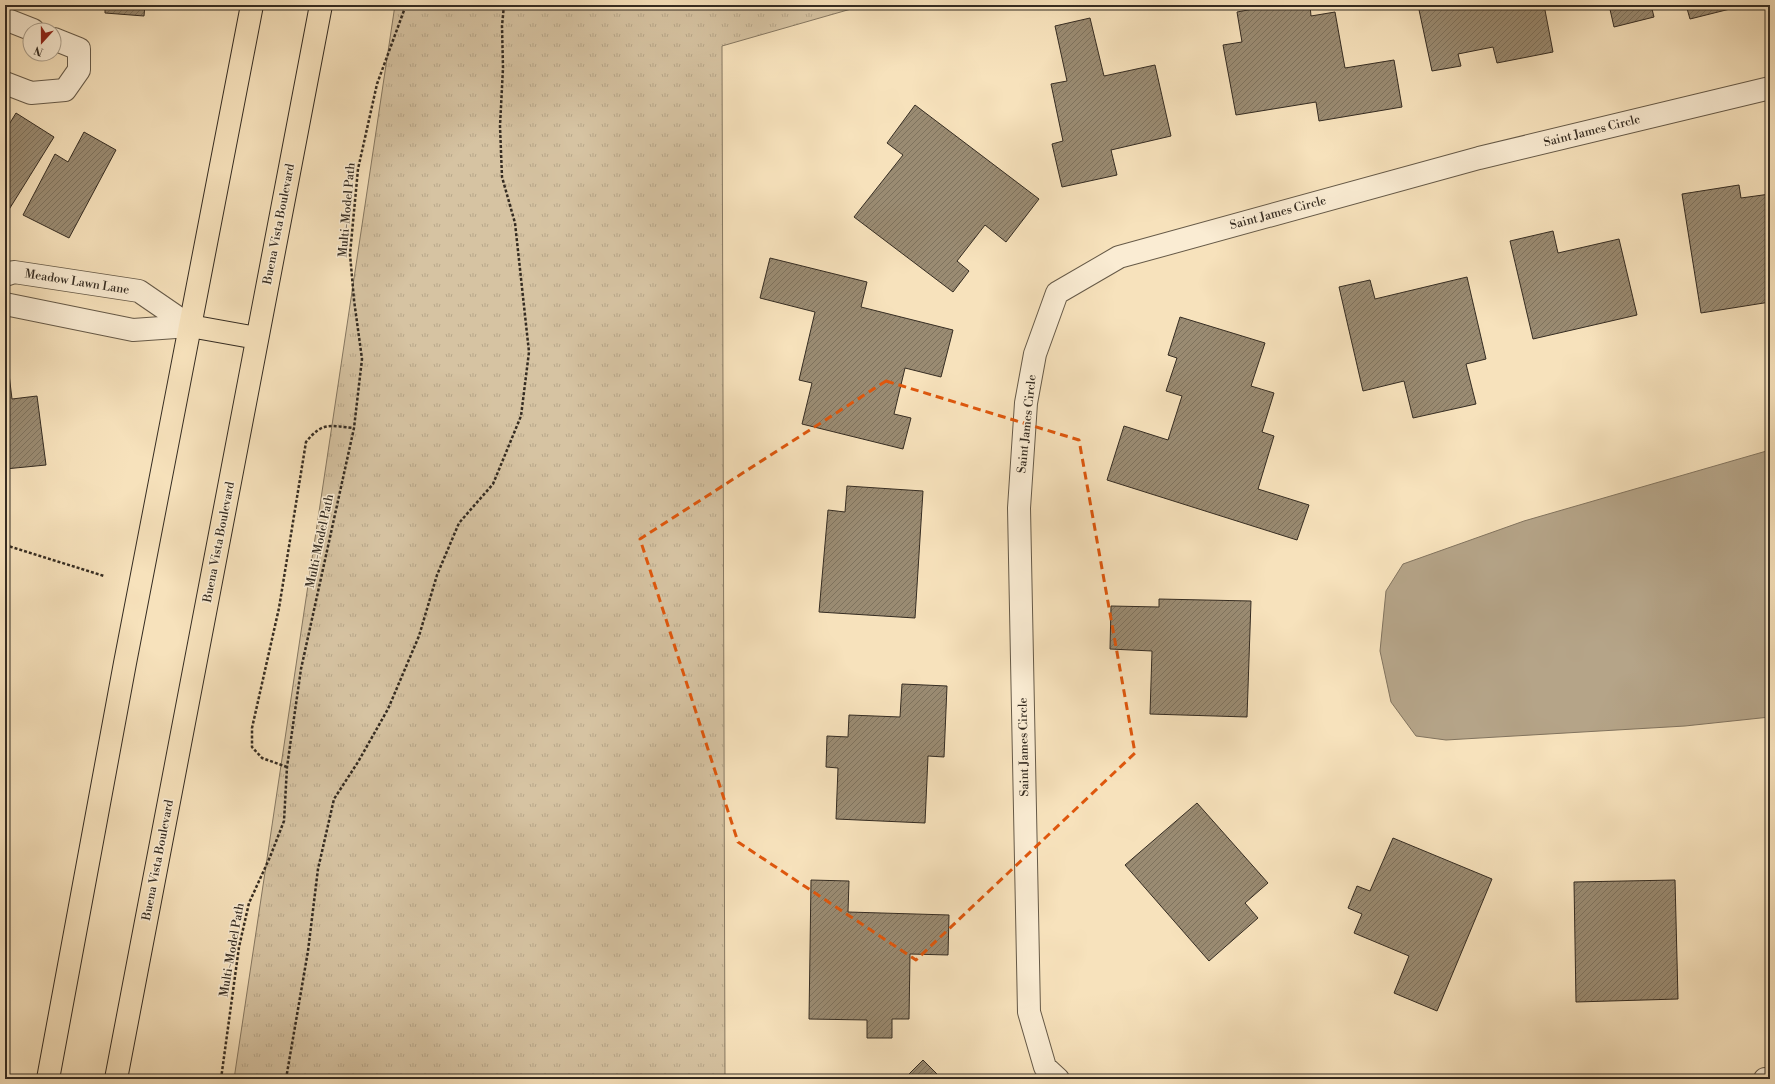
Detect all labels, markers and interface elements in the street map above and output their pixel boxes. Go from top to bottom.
north arrow [22,22,62,62]
text: N [32,42,45,58]
street label: Saint James Circle [1542,112,1642,150]
street label: Buena Vista Boulevard [260,162,298,287]
street label: Multi-Model Path [335,162,359,258]
street label: Saint James Circle [1228,193,1328,233]
street label: Meadow Lawn Lane [24,266,130,298]
street label: Saint James Circle [1014,374,1040,474]
street label: Buena Vista Boulevard [200,480,238,605]
street label: Multi-Model Path [303,493,337,589]
street label: Saint James Circle [1016,697,1032,797]
street label: Buena Vista Boulevard [139,798,177,923]
street label: Multi-Model Path [216,902,248,998]

